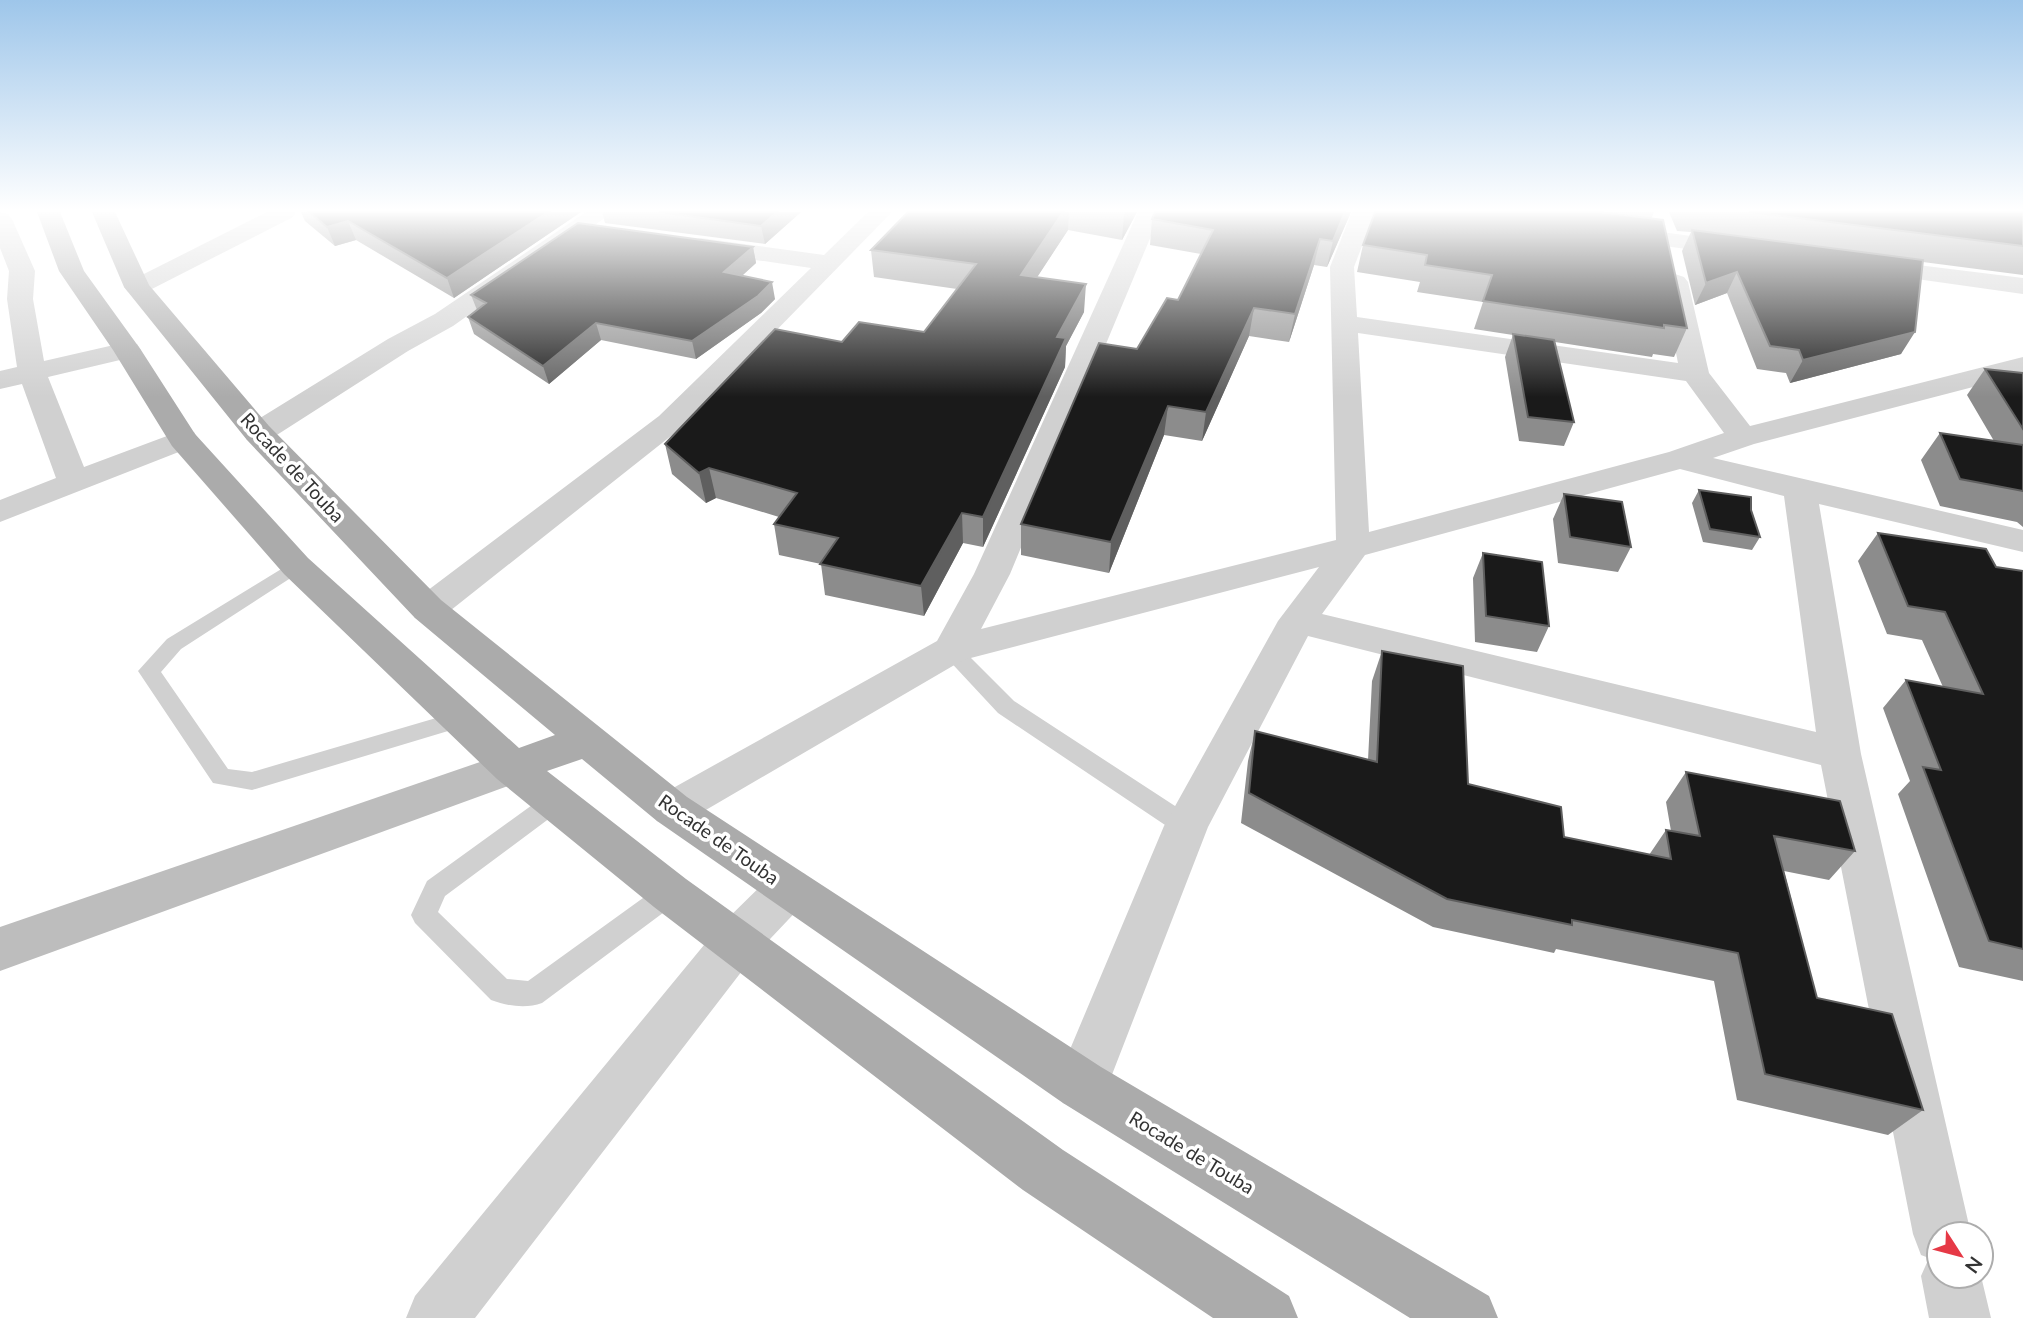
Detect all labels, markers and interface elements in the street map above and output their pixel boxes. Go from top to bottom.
street label: Rocade de Touba [236,407,350,527]
street label: Rocade de Touba [654,789,784,889]
street label: Rocade de Touba [1125,1106,1259,1198]
north arrow [1925,1220,1995,1290]
text: N [1961,1253,1988,1278]

